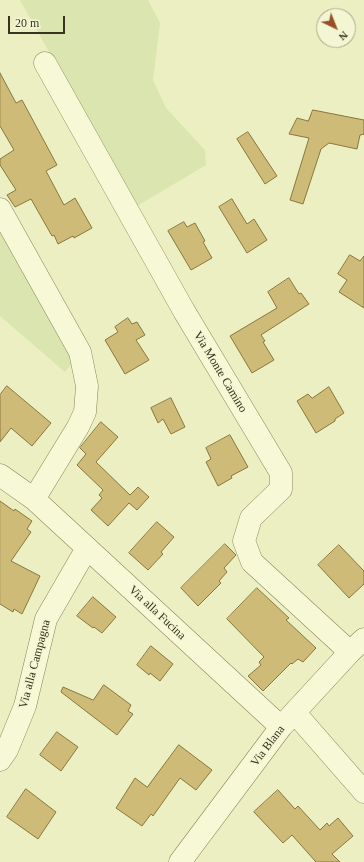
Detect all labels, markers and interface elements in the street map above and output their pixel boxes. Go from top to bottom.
scale bar [10,8,67,34]
north arrow [316,8,356,48]
text: 20 m [15,16,39,30]
text: N [337,29,351,43]
street label: Via Monte Camino [190,329,250,415]
street label: Via alla Fucina [126,583,188,643]
street label: Via alla Campagna [16,618,54,710]
street label: Via Blana [248,723,288,769]

